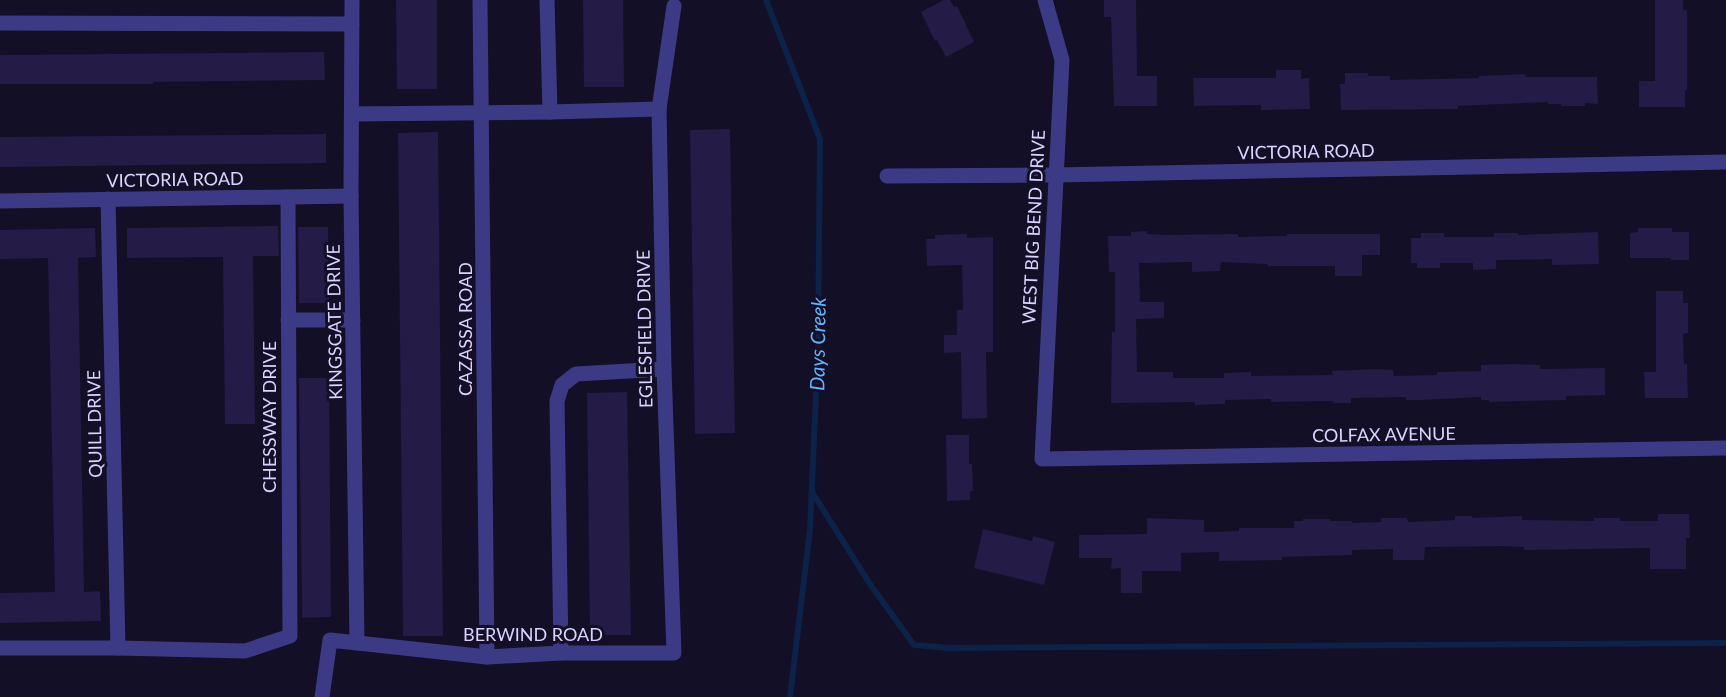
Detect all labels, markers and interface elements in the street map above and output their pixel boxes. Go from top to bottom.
street label: WEST BIG BEND DRIVE [1017,129,1049,325]
street label: VICTORIA ROAD [1237,139,1375,163]
street label: VICTORIA ROAD [106,167,244,191]
street label: KINGSGATE DRIVE [322,244,346,400]
street label: EGLESFIELD DRIVE [632,250,656,408]
street label: CAZASSA ROAD [454,262,476,396]
water label: Days Creek [804,296,830,391]
street label: CHESSWAY DRIVE [258,341,280,493]
street label: QUILL DRIVE [82,370,106,478]
street label: COLFAX AVENUE [1312,422,1456,446]
street label: BERWIND ROAD [463,623,603,645]

